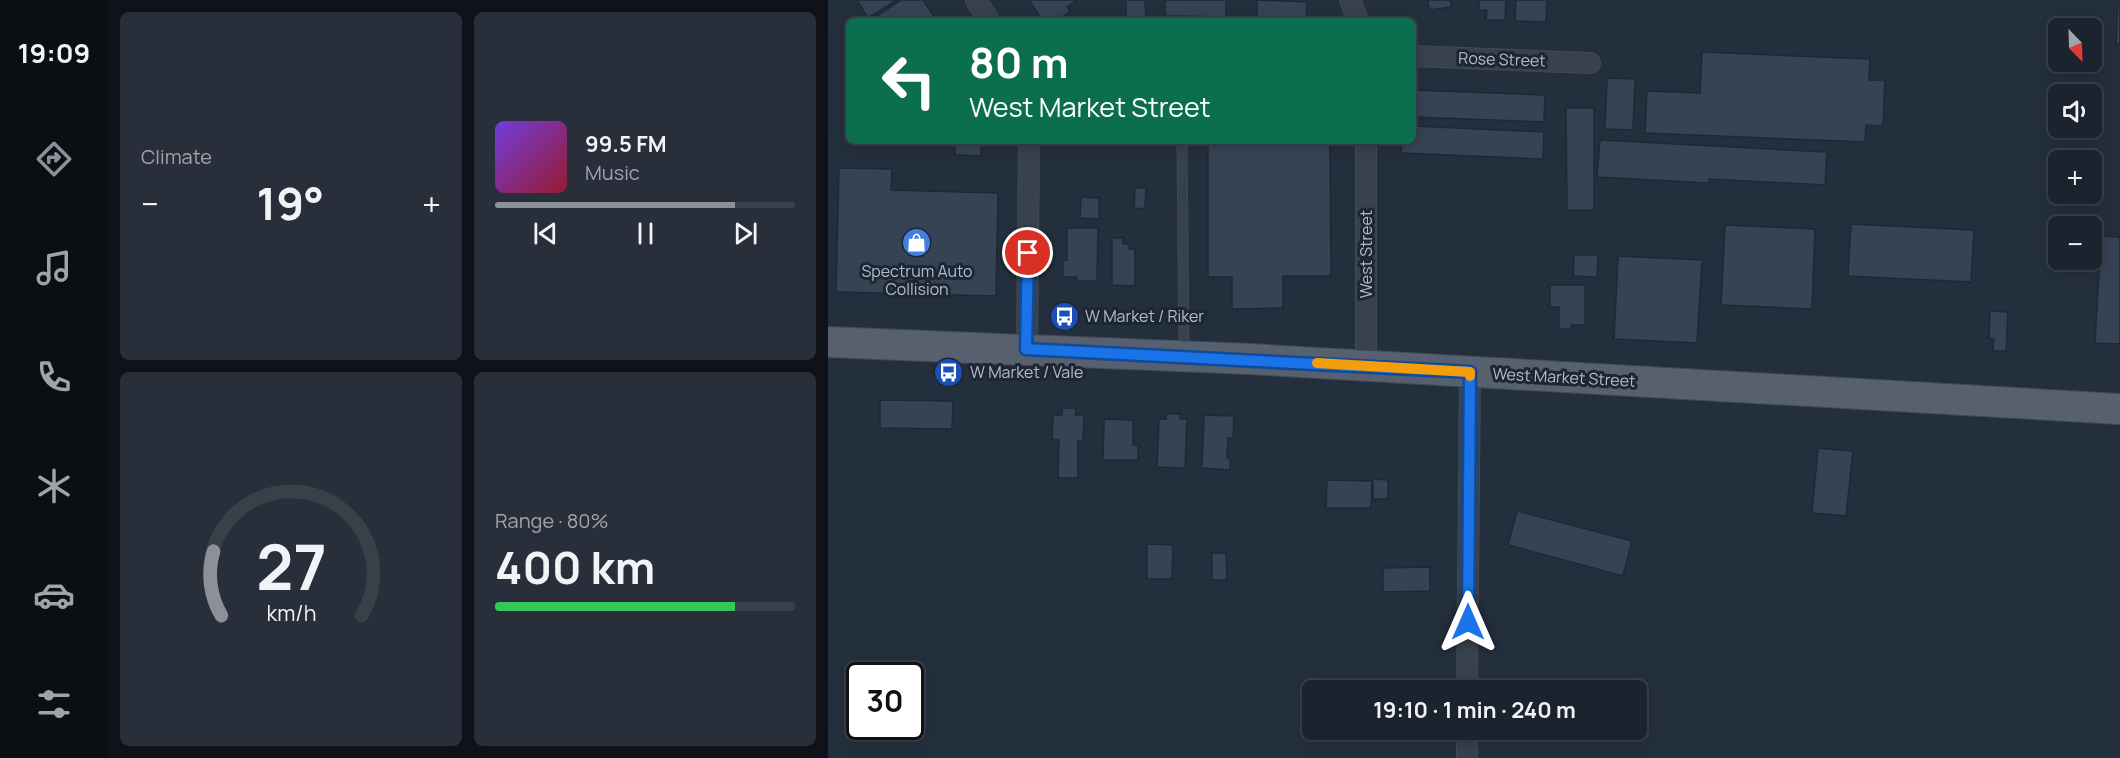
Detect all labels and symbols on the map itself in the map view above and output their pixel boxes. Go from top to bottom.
north arrow [2048,18,2102,72]
street label: Rose Street [1458,46,1546,72]
street label: West Street [1355,210,1377,298]
shop icon: Spectrum Auto Collision [901,227,933,259]
pin [1002,227,1053,278]
place label: Spectrum Auto Collision [861,260,973,300]
bus stop icon: W Market / Riker [1048,300,1080,332]
place label: W Market / Riker [1085,305,1204,327]
bus stop icon: W Market / Vale [933,356,965,388]
place label: W Market / Vale [970,361,1083,383]
street label: West Market Street [1492,362,1636,392]
position arrow [1436,590,1500,654]
speed limit sign: 30 [846,662,924,740]

